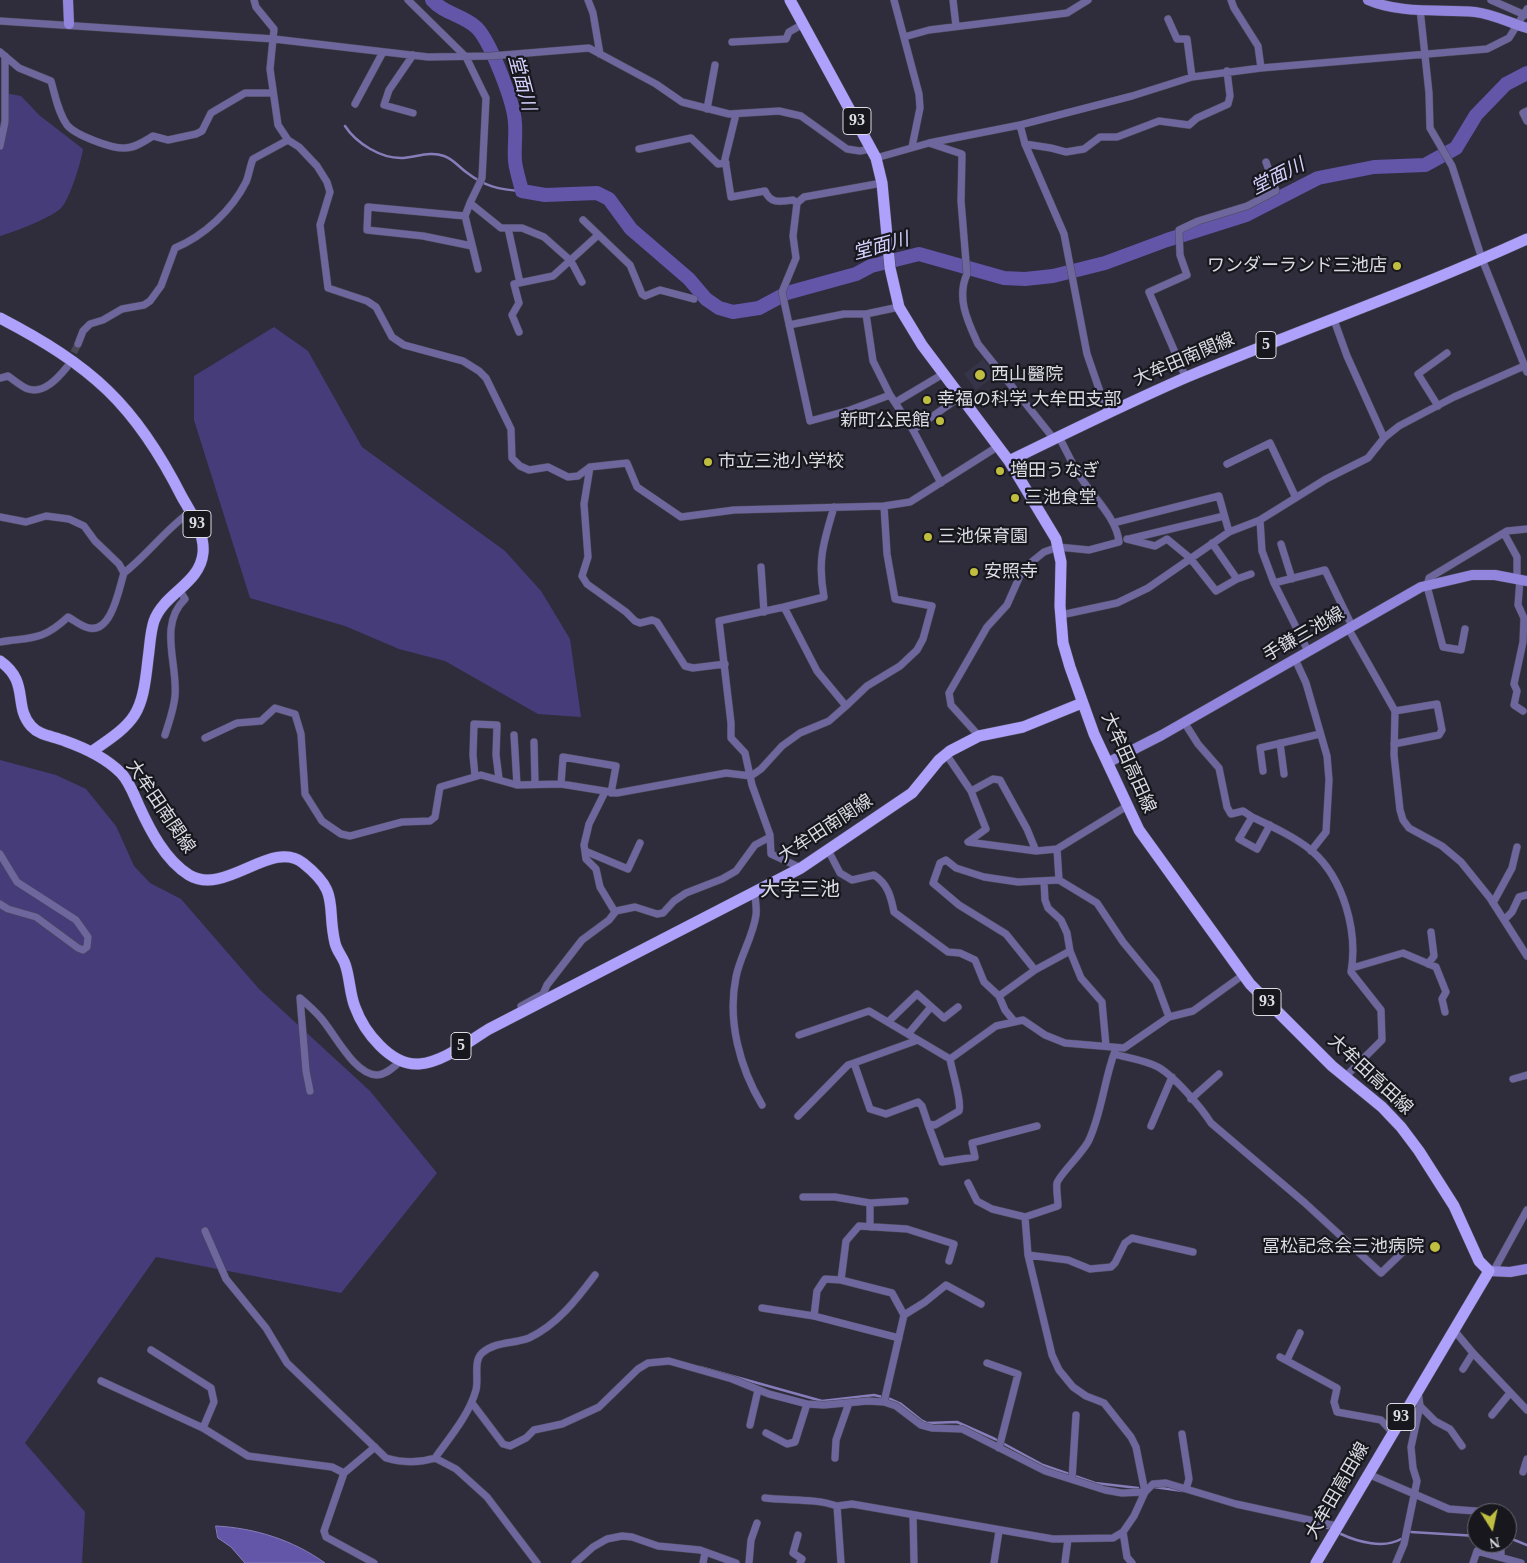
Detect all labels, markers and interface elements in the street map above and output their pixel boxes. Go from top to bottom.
water label: 堂面川 [503,53,539,113]
road number: 93 [843,108,871,134]
water label: 堂面川 [1247,154,1309,200]
water label: 堂面川 [851,229,911,265]
place label: ワンダーランド三池店 [1207,255,1387,277]
marker: ワンダーランド三池店 [1391,260,1403,272]
street label: 大牟田南関線 [1130,329,1238,391]
road number: 5 [1256,332,1276,358]
place label: 西山醫院 [991,364,1063,386]
marker: 西山醫院 [973,368,987,382]
place label: 幸福の科学 大牟田支部 [937,389,1121,411]
marker: 幸福の科学 大牟田支部 [921,394,933,406]
place label: 新町公民館 [840,410,930,432]
marker: 新町公民館 [934,415,946,427]
place label: 市立三池小学校 [718,451,844,473]
marker: 市立三池小学校 [702,456,714,468]
place label: 増田うなぎ [1010,460,1100,482]
marker: 増田うなぎ [994,465,1006,477]
place label: 三池食堂 [1025,487,1097,509]
marker: 三池食堂 [1009,492,1021,504]
road number: 93 [183,510,211,538]
place label: 三池保育園 [938,526,1028,548]
marker: 三池保育園 [922,531,934,543]
place label: 安照寺 [984,561,1038,583]
marker: 安照寺 [968,566,980,578]
street label: 手鎌三池線 [1260,603,1348,667]
street label: 大牟田高田線 [1096,709,1160,817]
street label: 大牟田南関線 [121,756,199,858]
street label: 大牟田南関線 [775,791,877,867]
district label: 大字三池 [760,879,840,903]
road number: 93 [1253,989,1281,1016]
street label: 大牟田高田線 [1323,1030,1417,1120]
road number: 5 [451,1032,471,1060]
place label: 冨松記念会三池病院 [1262,1236,1424,1258]
marker: 冨松記念会三池病院 [1428,1240,1442,1254]
road number: 93 [1387,1404,1415,1430]
street label: 大牟田高田線 [1302,1439,1374,1543]
north arrow [1467,1503,1517,1553]
text: N [1488,1534,1501,1551]

